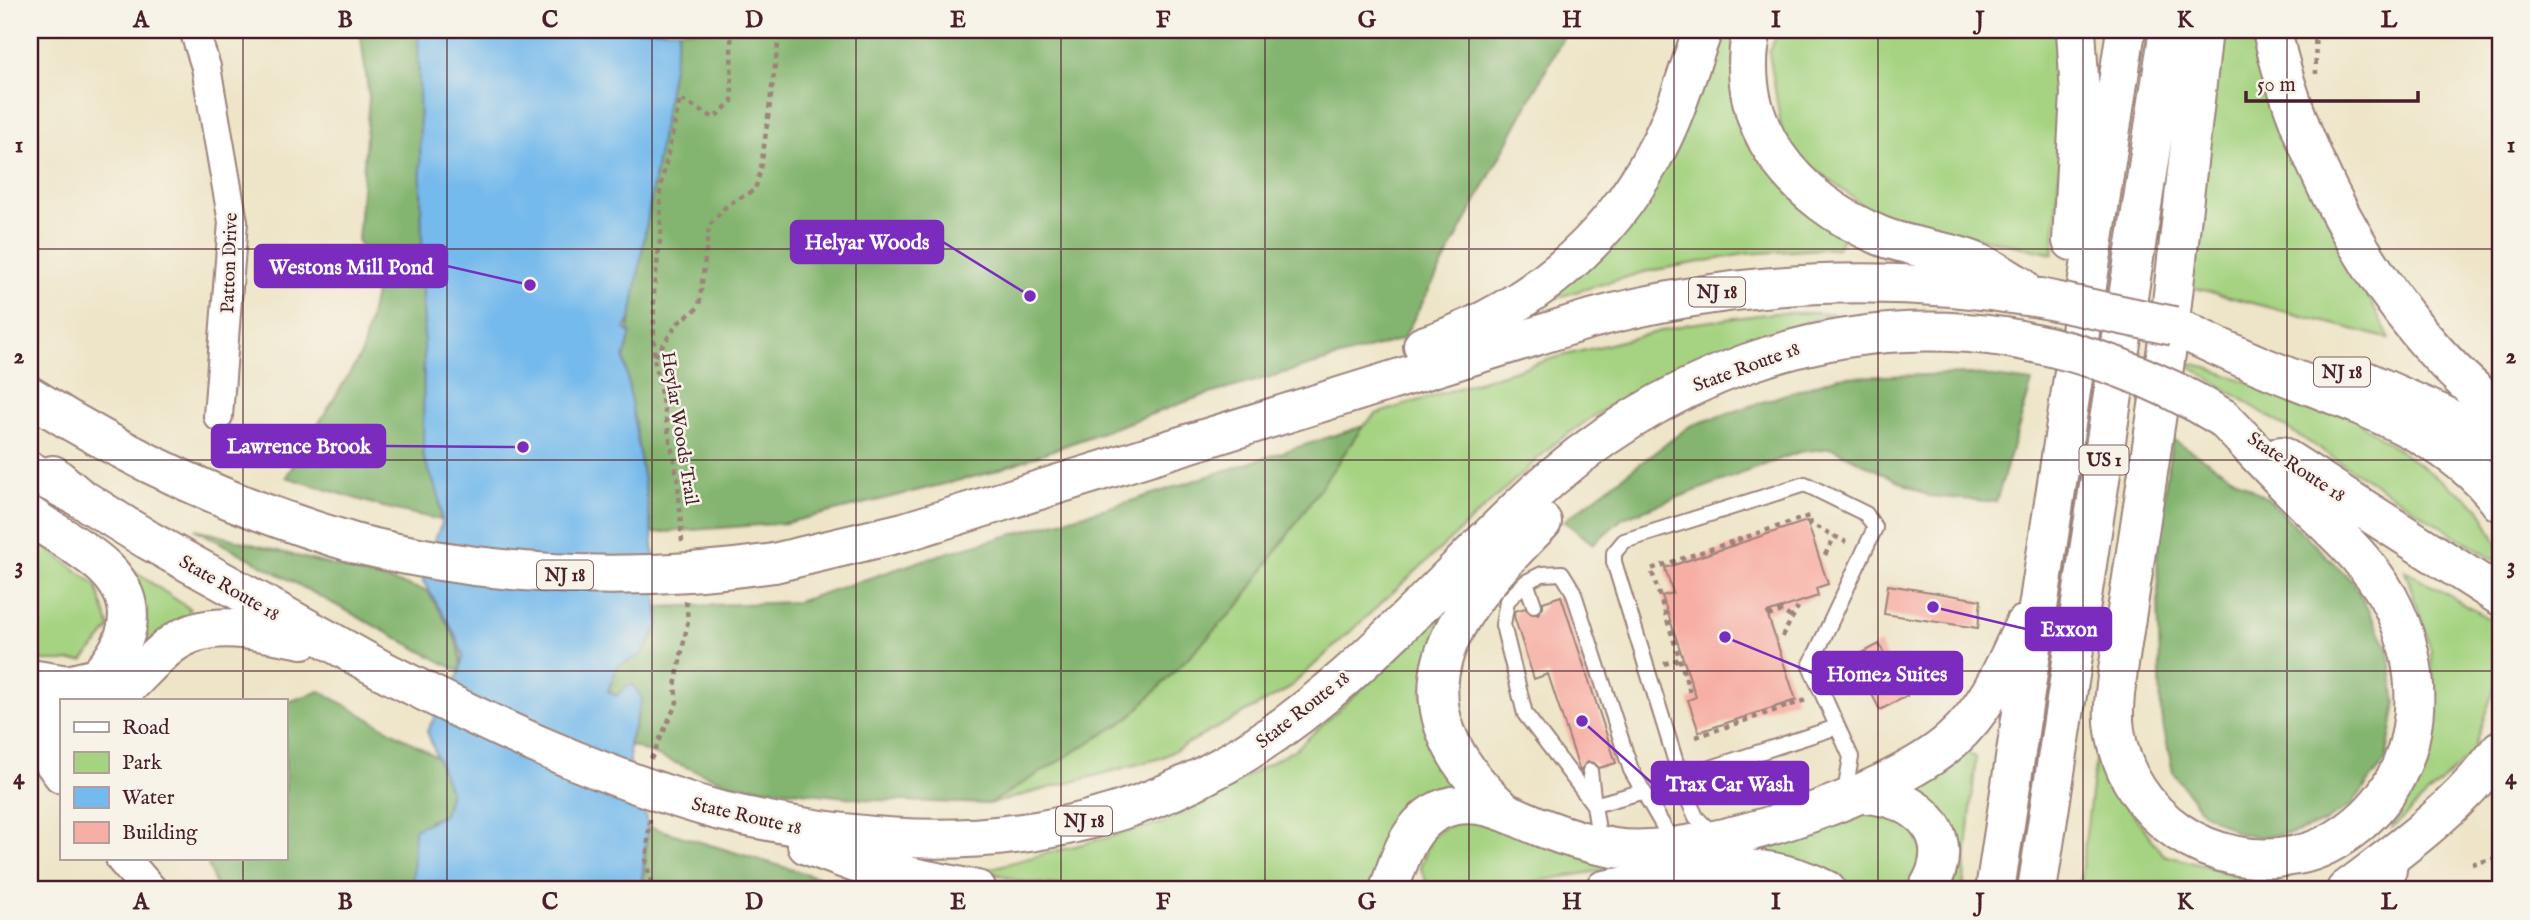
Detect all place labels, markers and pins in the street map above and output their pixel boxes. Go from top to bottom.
callout: Helyar Woods [791,221,943,263]
callout: Westons Mill Pond [255,245,447,287]
callout: Lawrence Brook [212,425,385,467]
callout: Exxon [2026,608,2111,650]
callout: Home2 Suites [1813,652,1962,694]
callout: Trax Car Wash [1652,762,1808,804]

